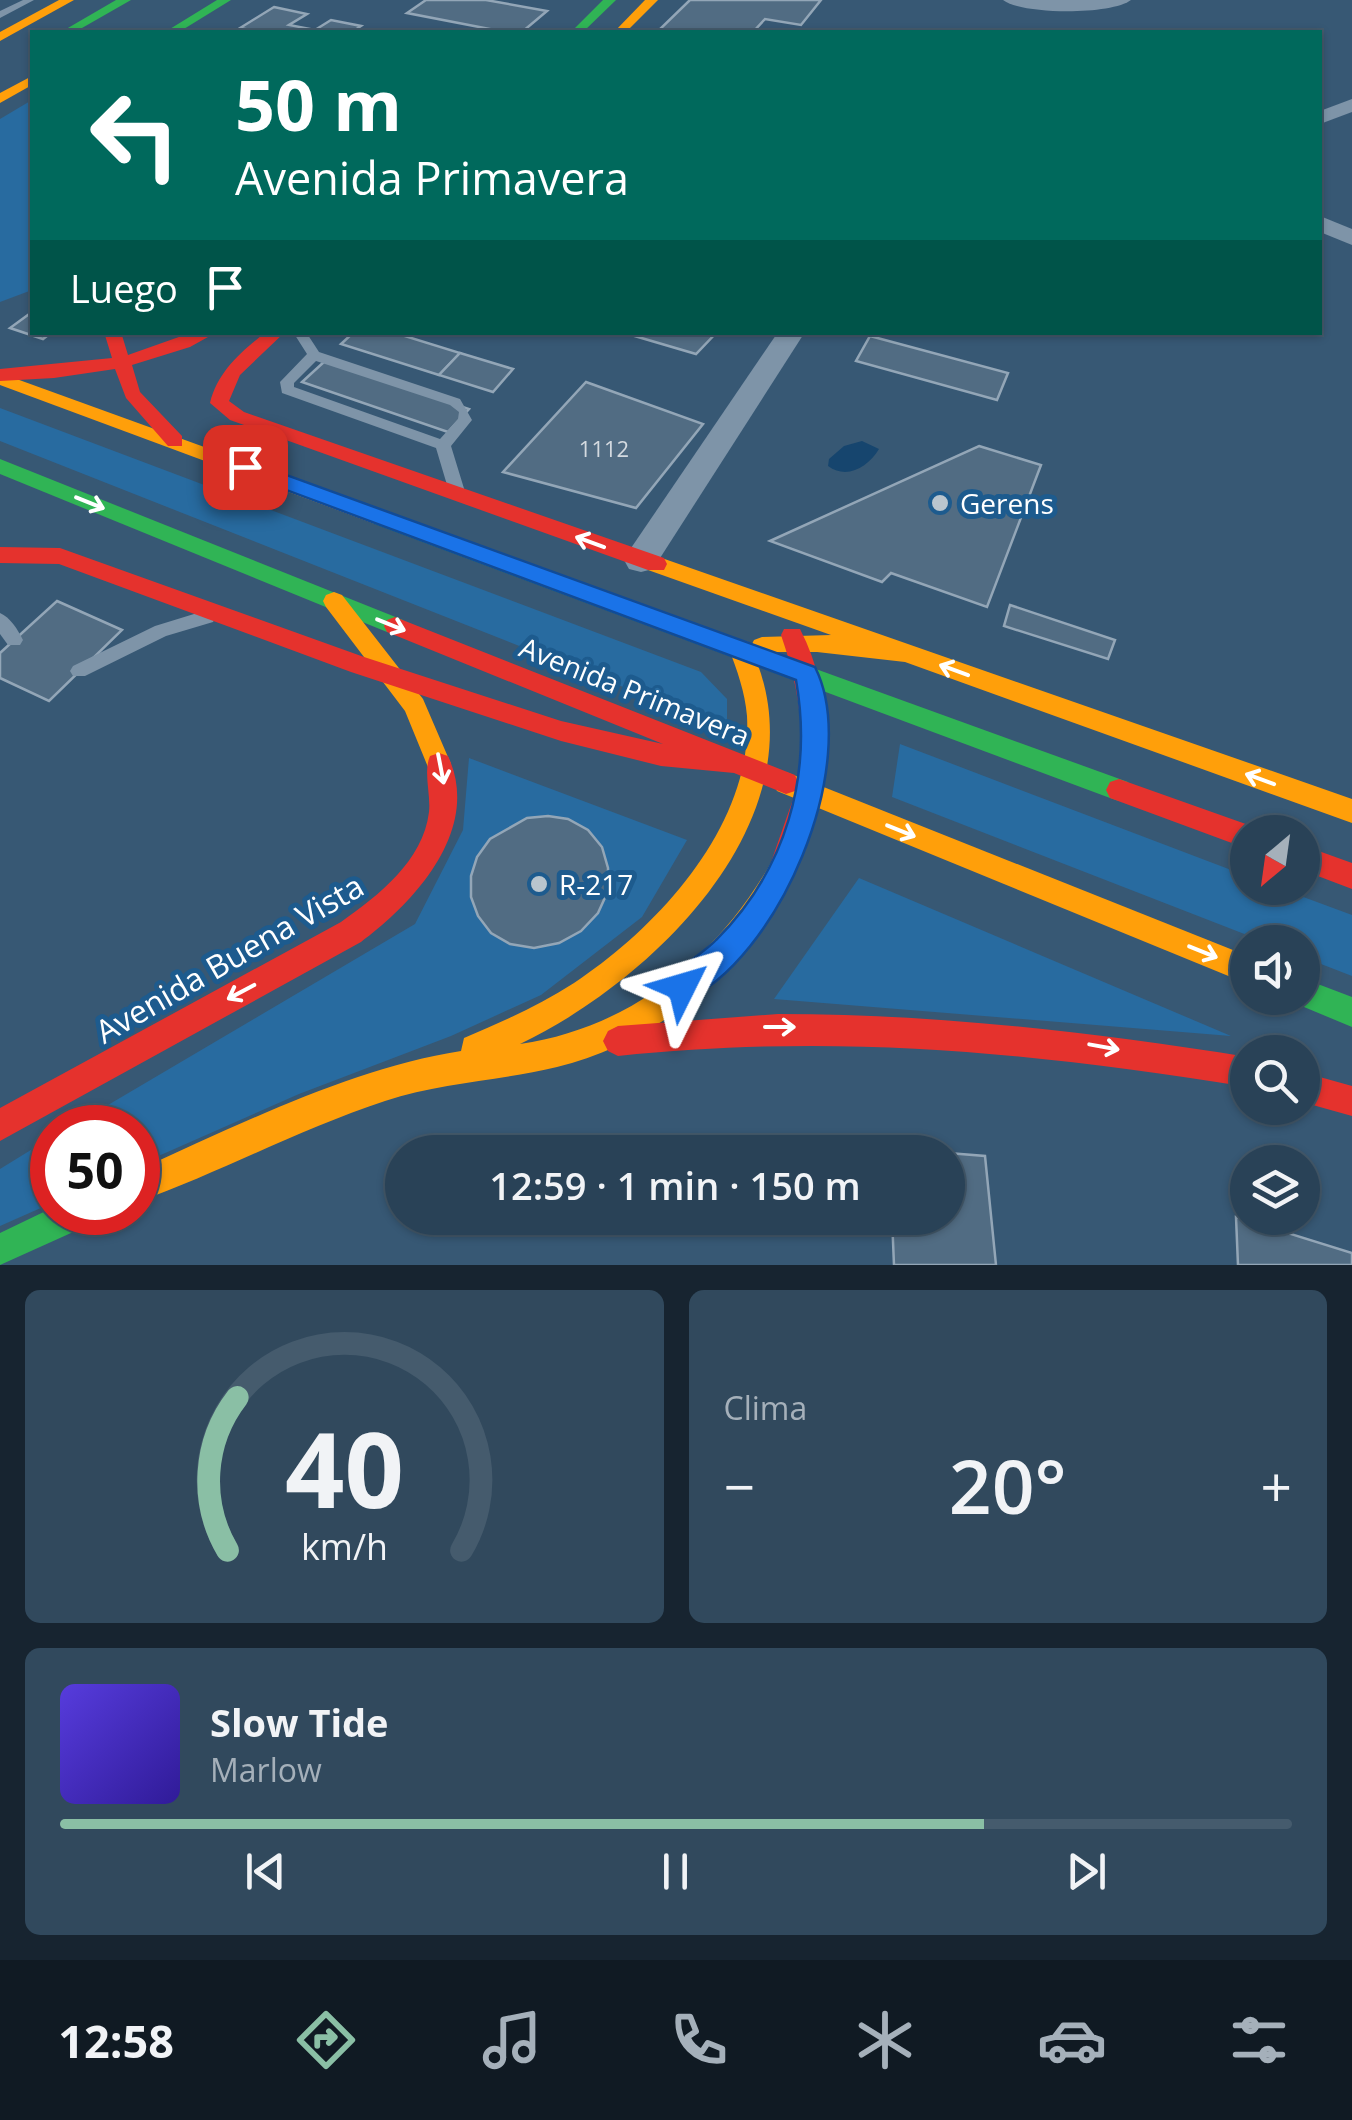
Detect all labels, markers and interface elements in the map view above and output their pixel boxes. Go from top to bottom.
text: 50 m [235,56,402,152]
icon: left [70,70,200,200]
text: Avenida Primavera [235,147,629,208]
icon: arrive [198,260,253,315]
text: Luego [70,262,178,314]
pin [203,425,288,510]
house number: 1112 [579,433,629,463]
icon: arrive [218,440,273,495]
place label: Gerens [960,484,1054,522]
marker: Gerens [929,492,951,514]
one-way arrow [75,495,105,513]
one-way arrow [575,532,606,550]
one-way arrow [376,617,406,635]
street label: Avenida Primavera [514,627,756,755]
one-way arrow [939,660,970,678]
one-way arrow [433,752,452,784]
one-way arrow [1246,769,1277,787]
north arrow [1230,815,1320,905]
map controls [1230,815,1320,1235]
one-way arrow [885,824,916,842]
street label: Avenida Buena Vista [87,864,371,1052]
place label: R-217 [559,865,633,903]
marker: R-217 [528,873,550,895]
button: sound [1230,925,1320,1015]
position arrow [630,935,734,1039]
one-way arrow [1187,945,1218,963]
one-way arrow [227,982,257,1002]
one-way arrow [762,1018,795,1036]
button: search [1230,1035,1320,1125]
one-way arrow [1087,1038,1120,1057]
speed limit sign: 50 [30,1105,160,1235]
button: layers [1230,1145,1320,1235]
text: 12:59 · 1 min · 150 m [489,1159,861,1211]
text: Clima [724,1386,807,1429]
text: 40 [285,1397,404,1538]
text: 20° [949,1434,1067,1536]
text: − [724,1448,755,1523]
text: + [1261,1448,1292,1523]
text: km/h [301,1522,388,1570]
text: Slow Tide [210,1696,389,1748]
text: Marlow [210,1748,322,1791]
icon: previous [238,1844,293,1899]
icon: pause [648,1844,703,1899]
icon: next [1059,1844,1114,1899]
icon: directions [291,2005,361,2075]
icon: music [477,2005,547,2075]
icon: phone [664,2005,734,2075]
icon: climate [850,2005,920,2075]
icon: car [1037,2005,1107,2075]
icon: filters [1224,2005,1294,2075]
text: 12:58 [58,2010,174,2071]

